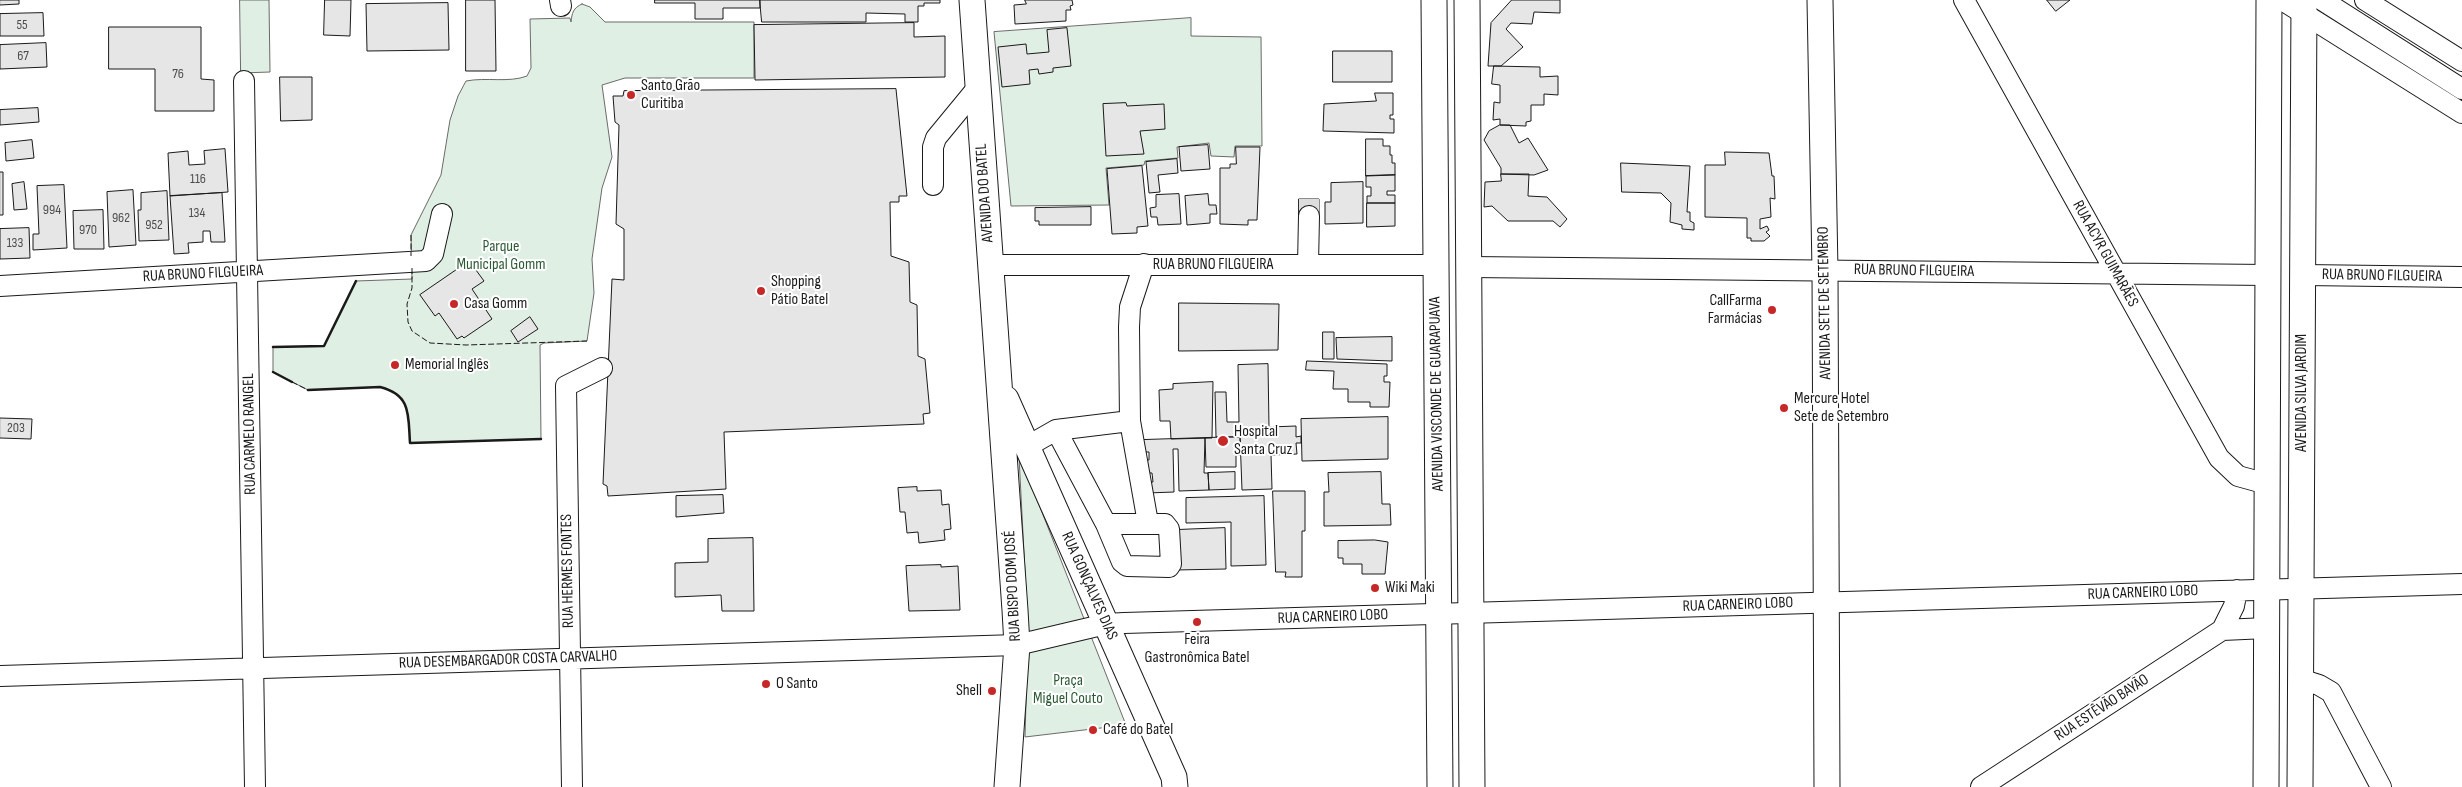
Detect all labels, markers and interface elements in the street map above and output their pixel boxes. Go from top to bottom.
house number: 55 [16,17,28,33]
house number: 67 [17,48,29,64]
house number: 76 [172,66,184,82]
place label: Santo Grão Curitiba [641,76,700,114]
marker: Santo Grão Curitiba [625,89,637,101]
street label: AVENIDA DO BATEL [972,143,998,243]
house number: 116 [190,171,206,187]
street label: RUA ACYR GUIMARÃES [2068,198,2142,310]
house number: 994 [43,202,61,218]
house number: 134 [189,205,205,221]
house number: 962 [112,210,130,226]
house number: 952 [145,217,163,233]
house number: 970 [79,222,97,238]
street label: AVENIDA SETE DE SETEMBRO [1814,226,1836,380]
house number: 133 [7,235,23,251]
park label: Parque Municipal Gomm [457,237,545,275]
street label: RUA BRUNO FILGUEIRA [1153,255,1273,275]
street label: RUA BRUNO FILGUEIRA [1854,260,1974,282]
street label: RUA BRUNO FILGUEIRA [142,261,264,287]
street label: RUA BRUNO FILGUEIRA [2322,265,2442,287]
place label: Shopping Pátio Batel [771,272,828,310]
marker: Shopping Pátio Batel [755,285,767,297]
place label: CallFarma Farmácias [1708,291,1762,329]
place label: Casa Gomm [464,294,527,314]
street label: AVENIDA VISCONDE DE GUARAPUAVA [1426,296,1448,492]
marker: Casa Gomm [448,298,460,310]
marker: CallFarma Farmácias [1766,304,1778,316]
street label: AVENIDA SILVA JARDIM [2292,334,2312,452]
place label: Memorial Inglês [405,355,489,375]
marker: Memorial Inglês [389,359,401,371]
street label: RUA CARMELO RANGEL [239,373,261,495]
place label: Mercure Hotel Sete de Setembro [1794,389,1889,427]
marker: Mercure Hotel Sete de Setembro [1778,402,1790,414]
house number: 203 [7,420,25,436]
place label: Hospital Santa Cruz [1234,422,1292,460]
marker: Hospital Santa Cruz [1216,434,1230,448]
street label: RUA HERMES FONTES [557,514,579,628]
street label: RUA GONÇALVES DIAS [1057,529,1121,643]
street label: RUA BISPO DOM JOSÉ [1001,530,1025,642]
place label: Wiki Maki [1385,578,1435,598]
street label: RUA CARNEIRO LOBO [2087,581,2199,605]
marker: Wiki Maki [1369,582,1381,594]
street label: RUA CARNEIRO LOBO [1682,593,1794,617]
street label: RUA CARNEIRO LOBO [1277,605,1389,629]
marker: Feira Gastronômica Batel [1191,616,1203,628]
place label: Feira Gastronômica Batel [1145,630,1249,668]
street label: RUA DESEMBARGADOR COSTA CARVALHO [398,647,618,673]
street label: RUA ESTÊVÃO BAYÃO [2051,670,2153,746]
park label: Praça Miguel Couto [1033,671,1103,709]
place label: O Santo [776,674,818,694]
marker: O Santo [760,678,772,690]
place label: Shell [956,681,982,701]
marker: Shell [986,685,998,697]
place label: Café do Batel [1103,720,1173,740]
marker: Café do Batel [1087,724,1099,736]

